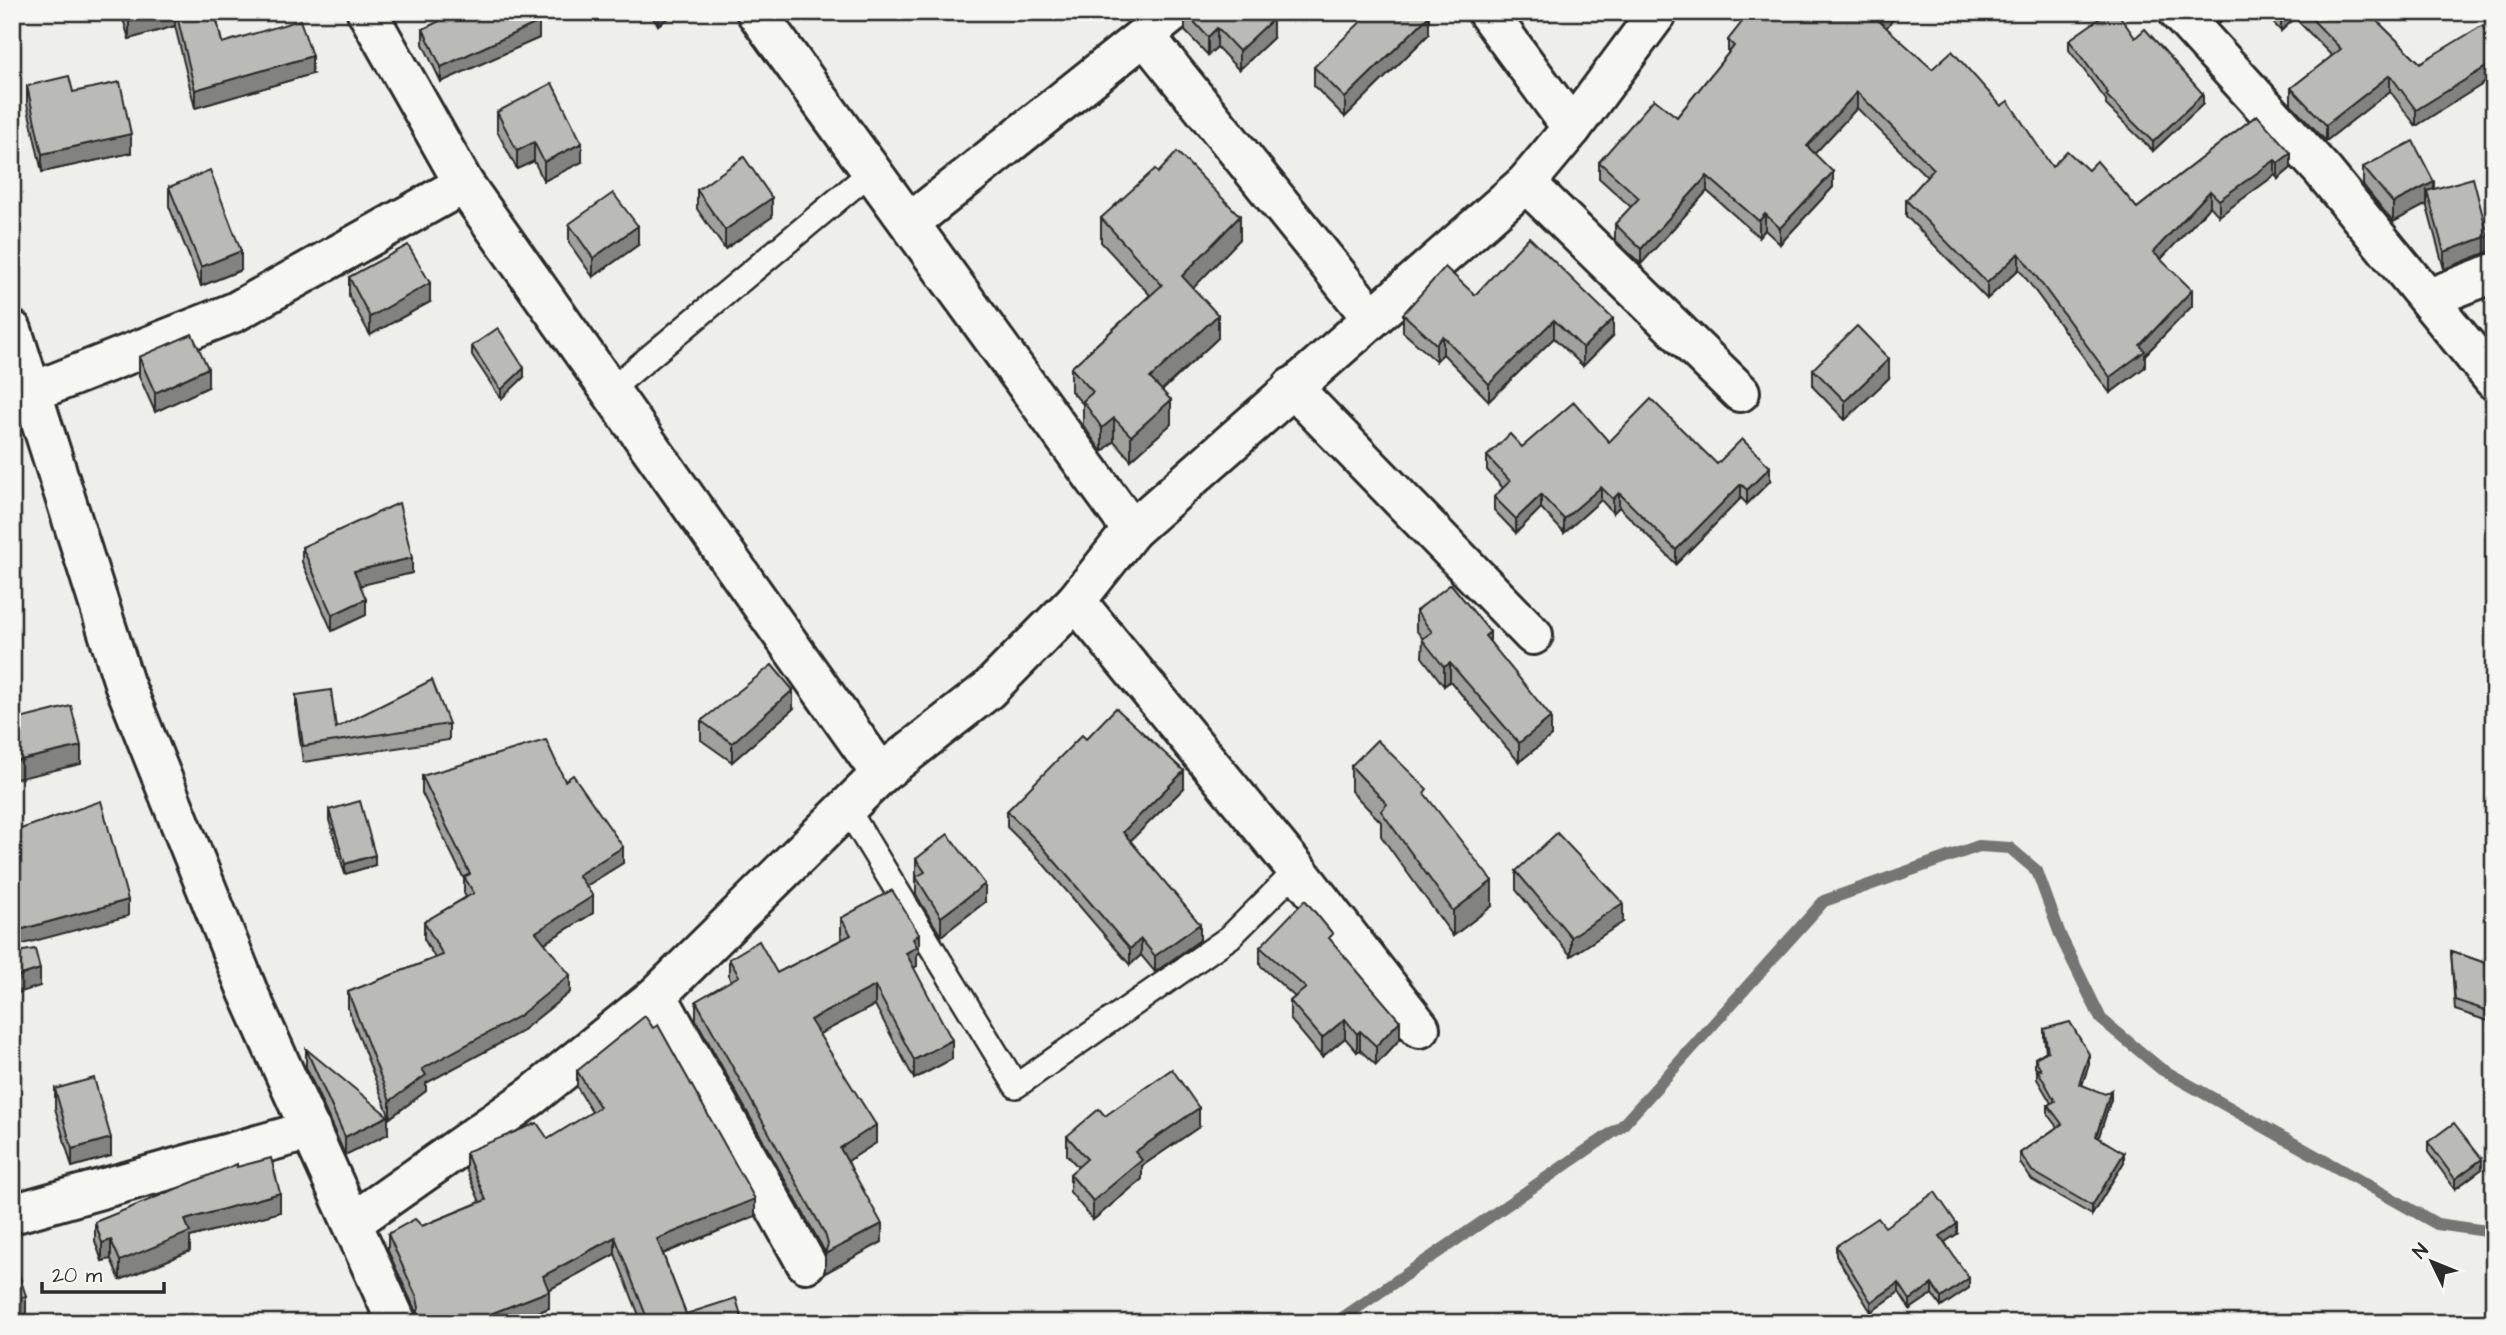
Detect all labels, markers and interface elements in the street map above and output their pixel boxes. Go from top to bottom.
north arrow [2398,1226,2468,1296]
text: N [2407,1238,2435,1265]
scale bar [42,1251,164,1295]
text: 20 m [52,1261,103,1290]

